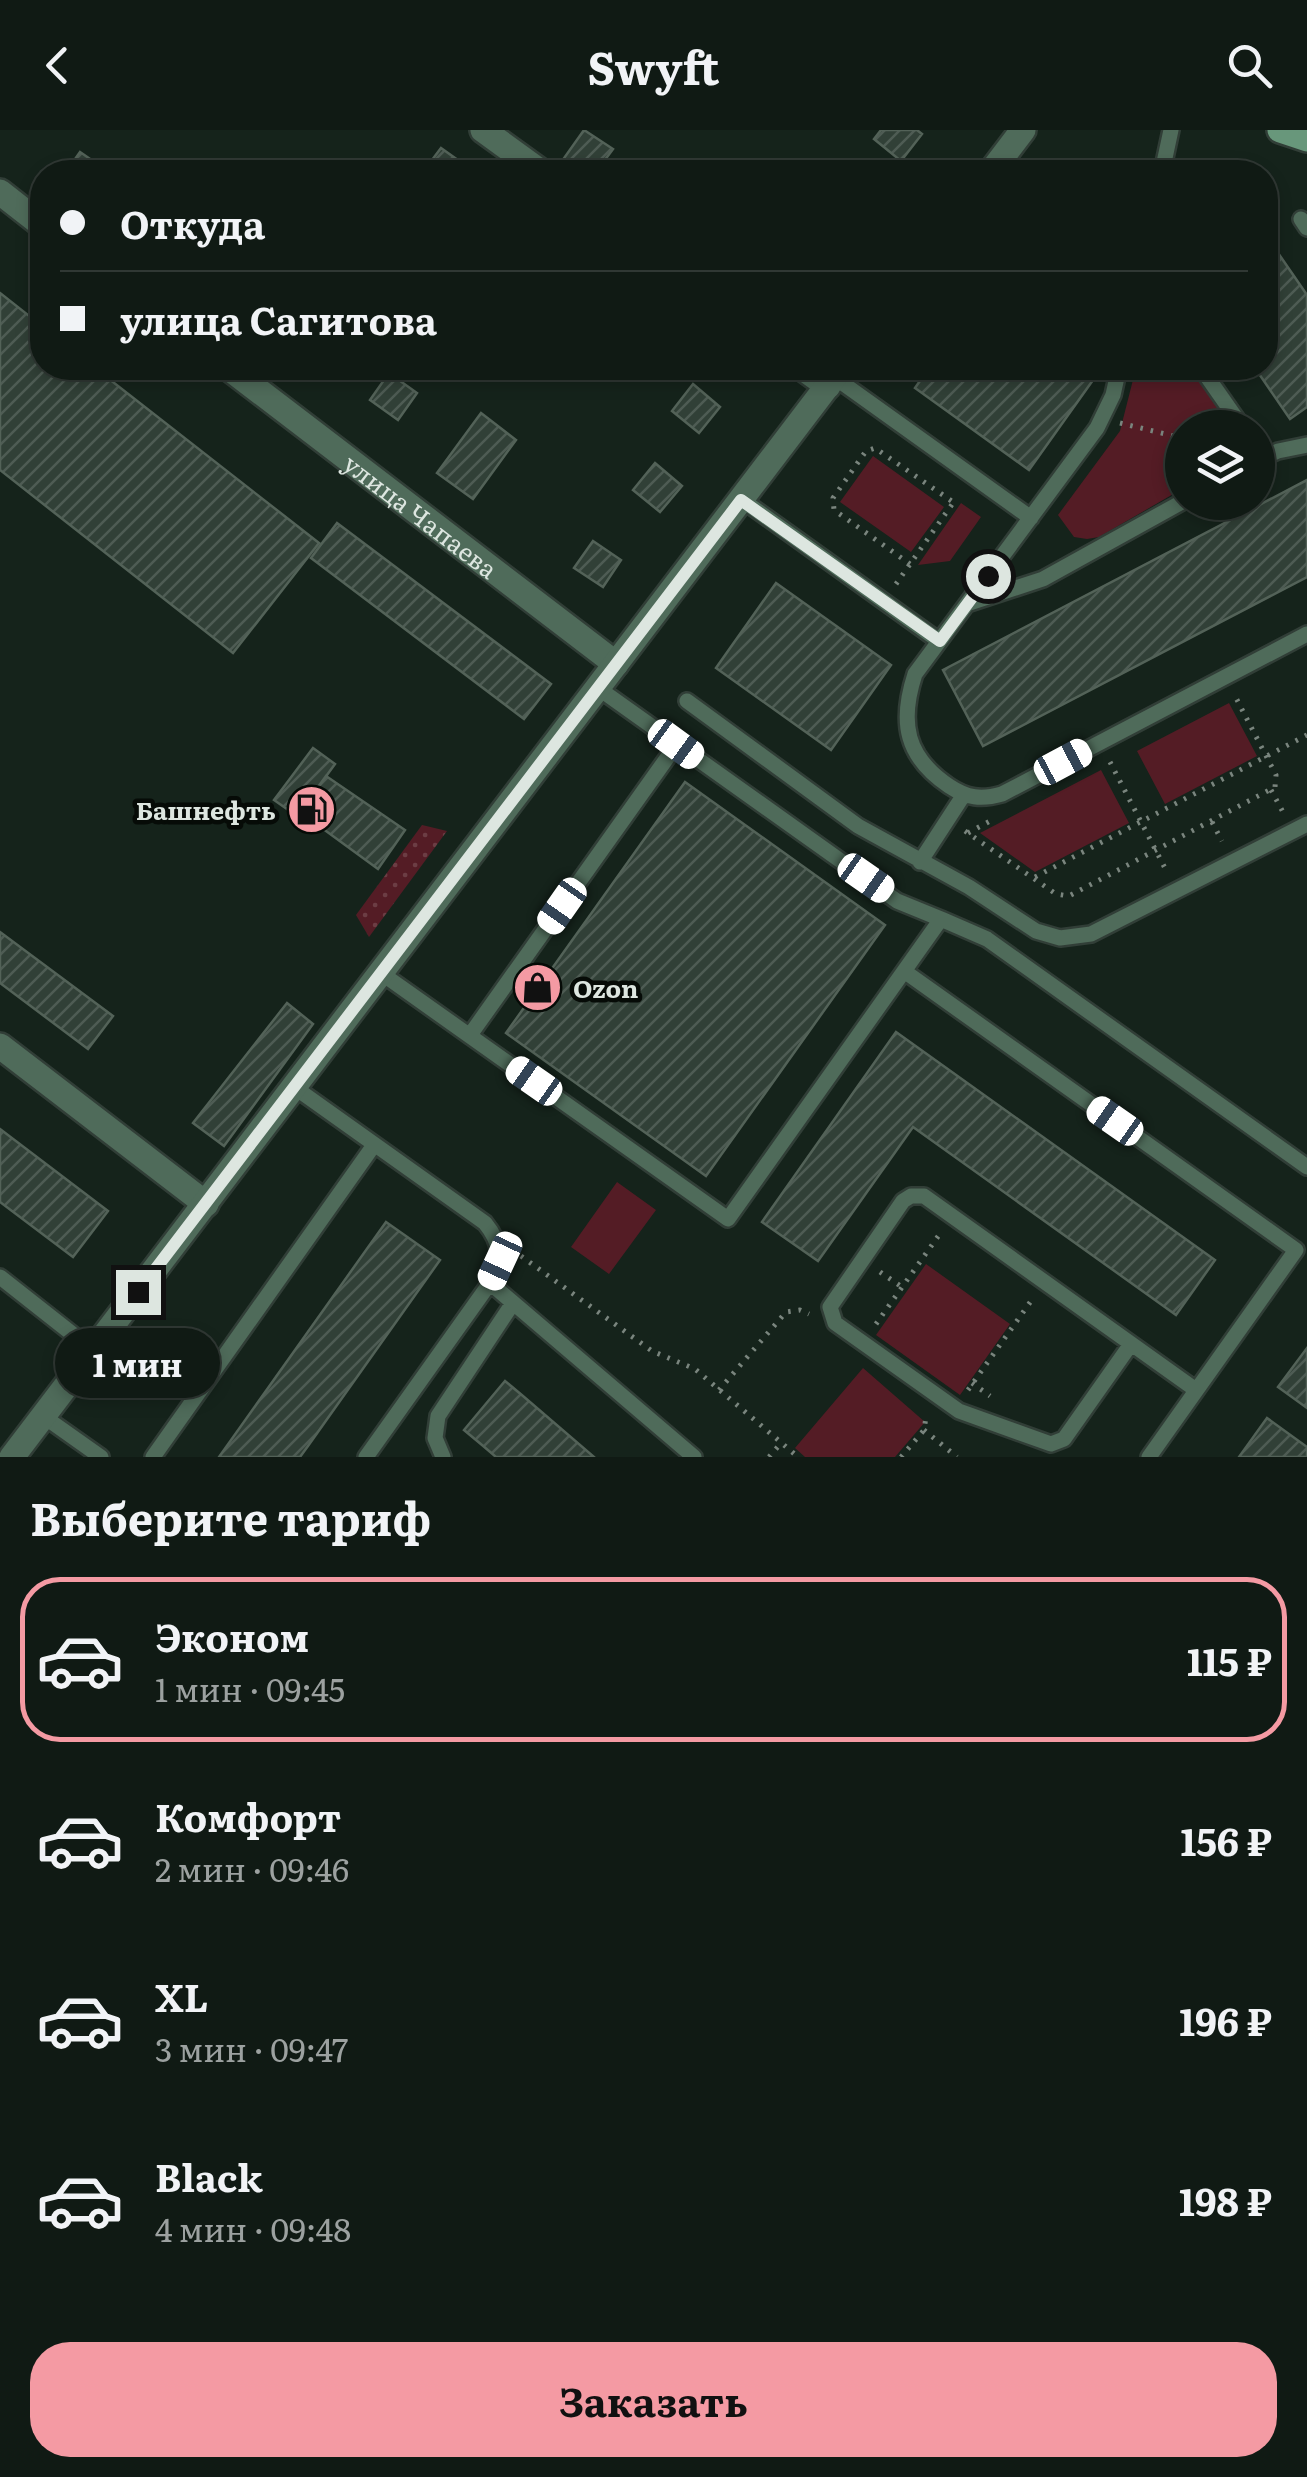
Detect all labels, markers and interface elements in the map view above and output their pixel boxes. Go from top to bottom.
text: Swyft [587,32,720,99]
icon: back [30,38,85,93]
icon: search [1222,38,1277,93]
text: Откуда [120,194,265,251]
text: улица Сагитова [120,290,437,347]
map controls [1165,410,1275,520]
button: layers [1165,410,1275,520]
street label: улица Чапаева [336,444,507,586]
route start [966,554,1011,599]
car [643,714,709,774]
car [1029,735,1097,789]
fuel station icon: Башнефть [285,783,337,835]
place label: Башнефть [136,791,276,828]
car [833,849,899,907]
car [533,873,591,939]
shop icon: Ozon [512,961,564,1013]
place label: Ozon [573,969,638,1006]
car [501,1052,567,1110]
car [1082,1092,1148,1150]
car [474,1227,526,1295]
route end [116,1270,161,1315]
callout: 1 мин [56,1327,220,1397]
text: 1 мин [93,1339,182,1387]
text: Выберите тариф [30,1483,431,1550]
text: Эконом [155,1607,309,1664]
icon: car [35,1615,125,1705]
text: 115 ₽ [1187,1631,1272,1688]
text: 1 мин · 09:45 [155,1664,345,1712]
text: Комфорт [155,1787,341,1844]
icon: car [35,1795,125,1885]
text: 156 ₽ [1180,1811,1272,1868]
text: 2 мин · 09:46 [155,1844,349,1892]
text: XL [155,1967,208,2024]
icon: car [35,1975,125,2065]
text: 196 ₽ [1179,1991,1272,2048]
text: 3 мин · 09:47 [155,2024,348,2072]
text: Black [155,2147,263,2204]
icon: car [35,2155,125,2245]
text: 198 ₽ [1179,2171,1272,2228]
text: 4 мин · 09:48 [155,2204,351,2252]
button: Заказать [30,2342,1277,2457]

